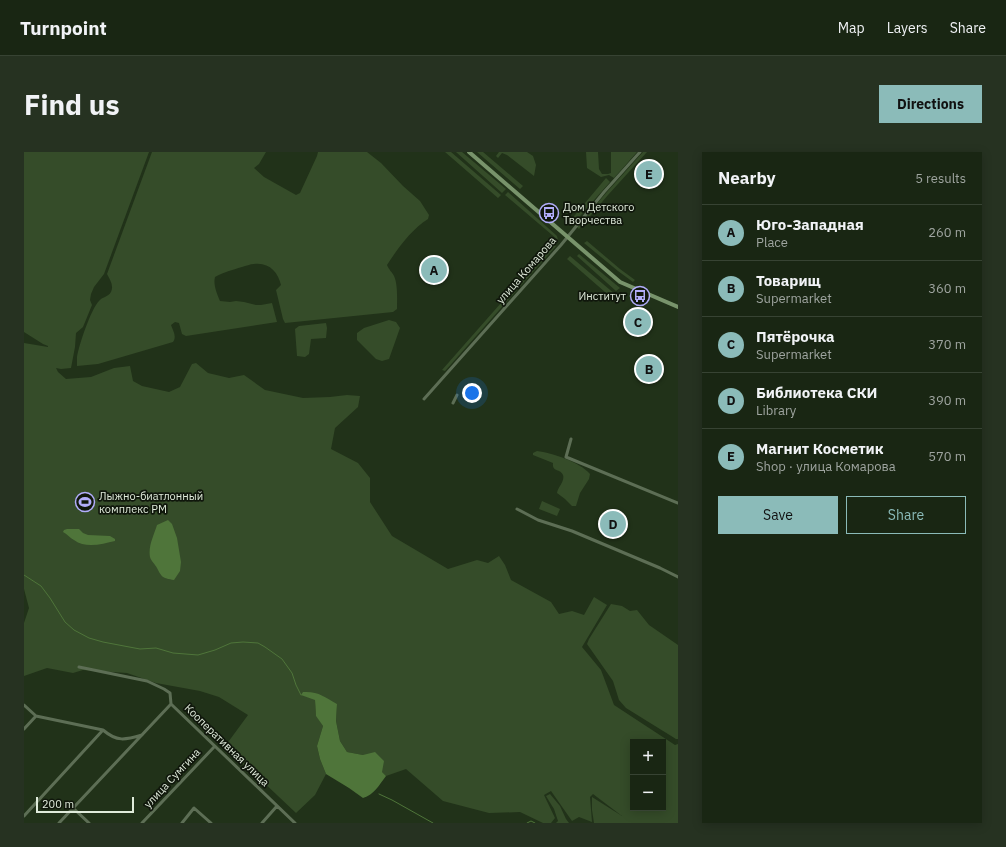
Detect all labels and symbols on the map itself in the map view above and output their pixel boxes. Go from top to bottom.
pin: E [636,159,662,189]
place label: Дом Детского Творчества [563,200,635,227]
bus stop icon: Дом Детского Творчества [538,202,560,224]
street label: улица Комарова [493,234,559,306]
pin: A [421,255,447,285]
bus stop icon: Институт [629,285,651,307]
place label: Институт [578,289,626,303]
pin: C [625,307,651,337]
pin: B [636,354,662,384]
your location [462,383,482,403]
place label: Лыжно-биатлонный комплекс РМ [99,489,203,516]
sports icon: Лыжно-биатлонный комплекс РМ [74,491,96,513]
pin: D [600,509,626,539]
street label: Кооперативная улица [182,701,273,789]
street label: улица Сумгина [141,745,203,811]
scale bar [36,795,134,814]

